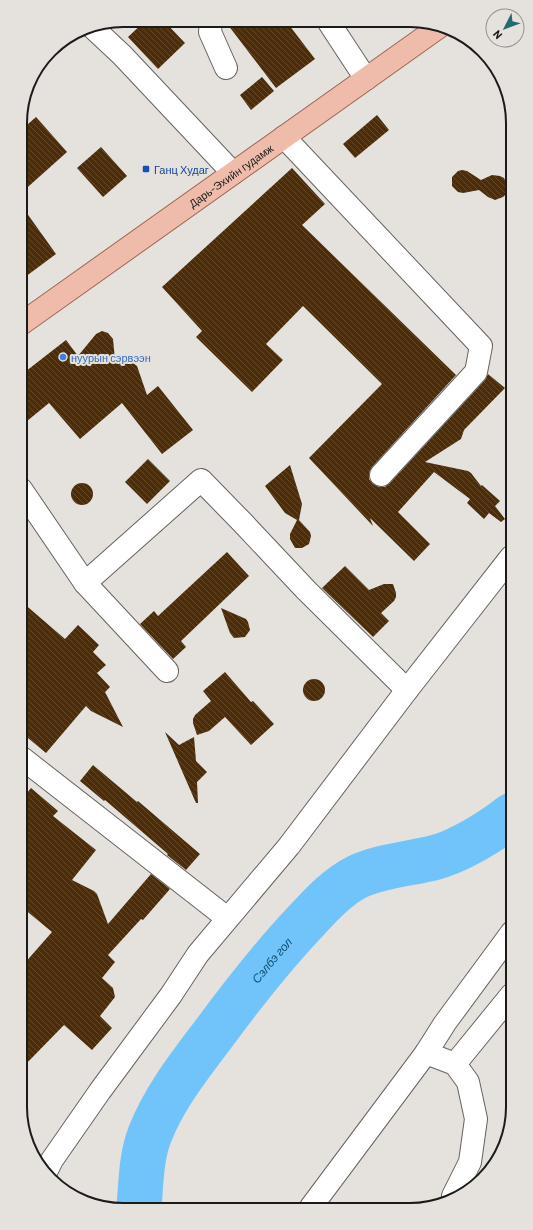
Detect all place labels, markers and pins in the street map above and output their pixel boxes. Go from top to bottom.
place label: Ганц Худаг [154,163,209,176]
marker: Ганц Худаг [141,164,151,174]
place label: нуурын сэрвээн [71,351,151,364]
marker: нуурын сэрвээн [58,352,68,362]

